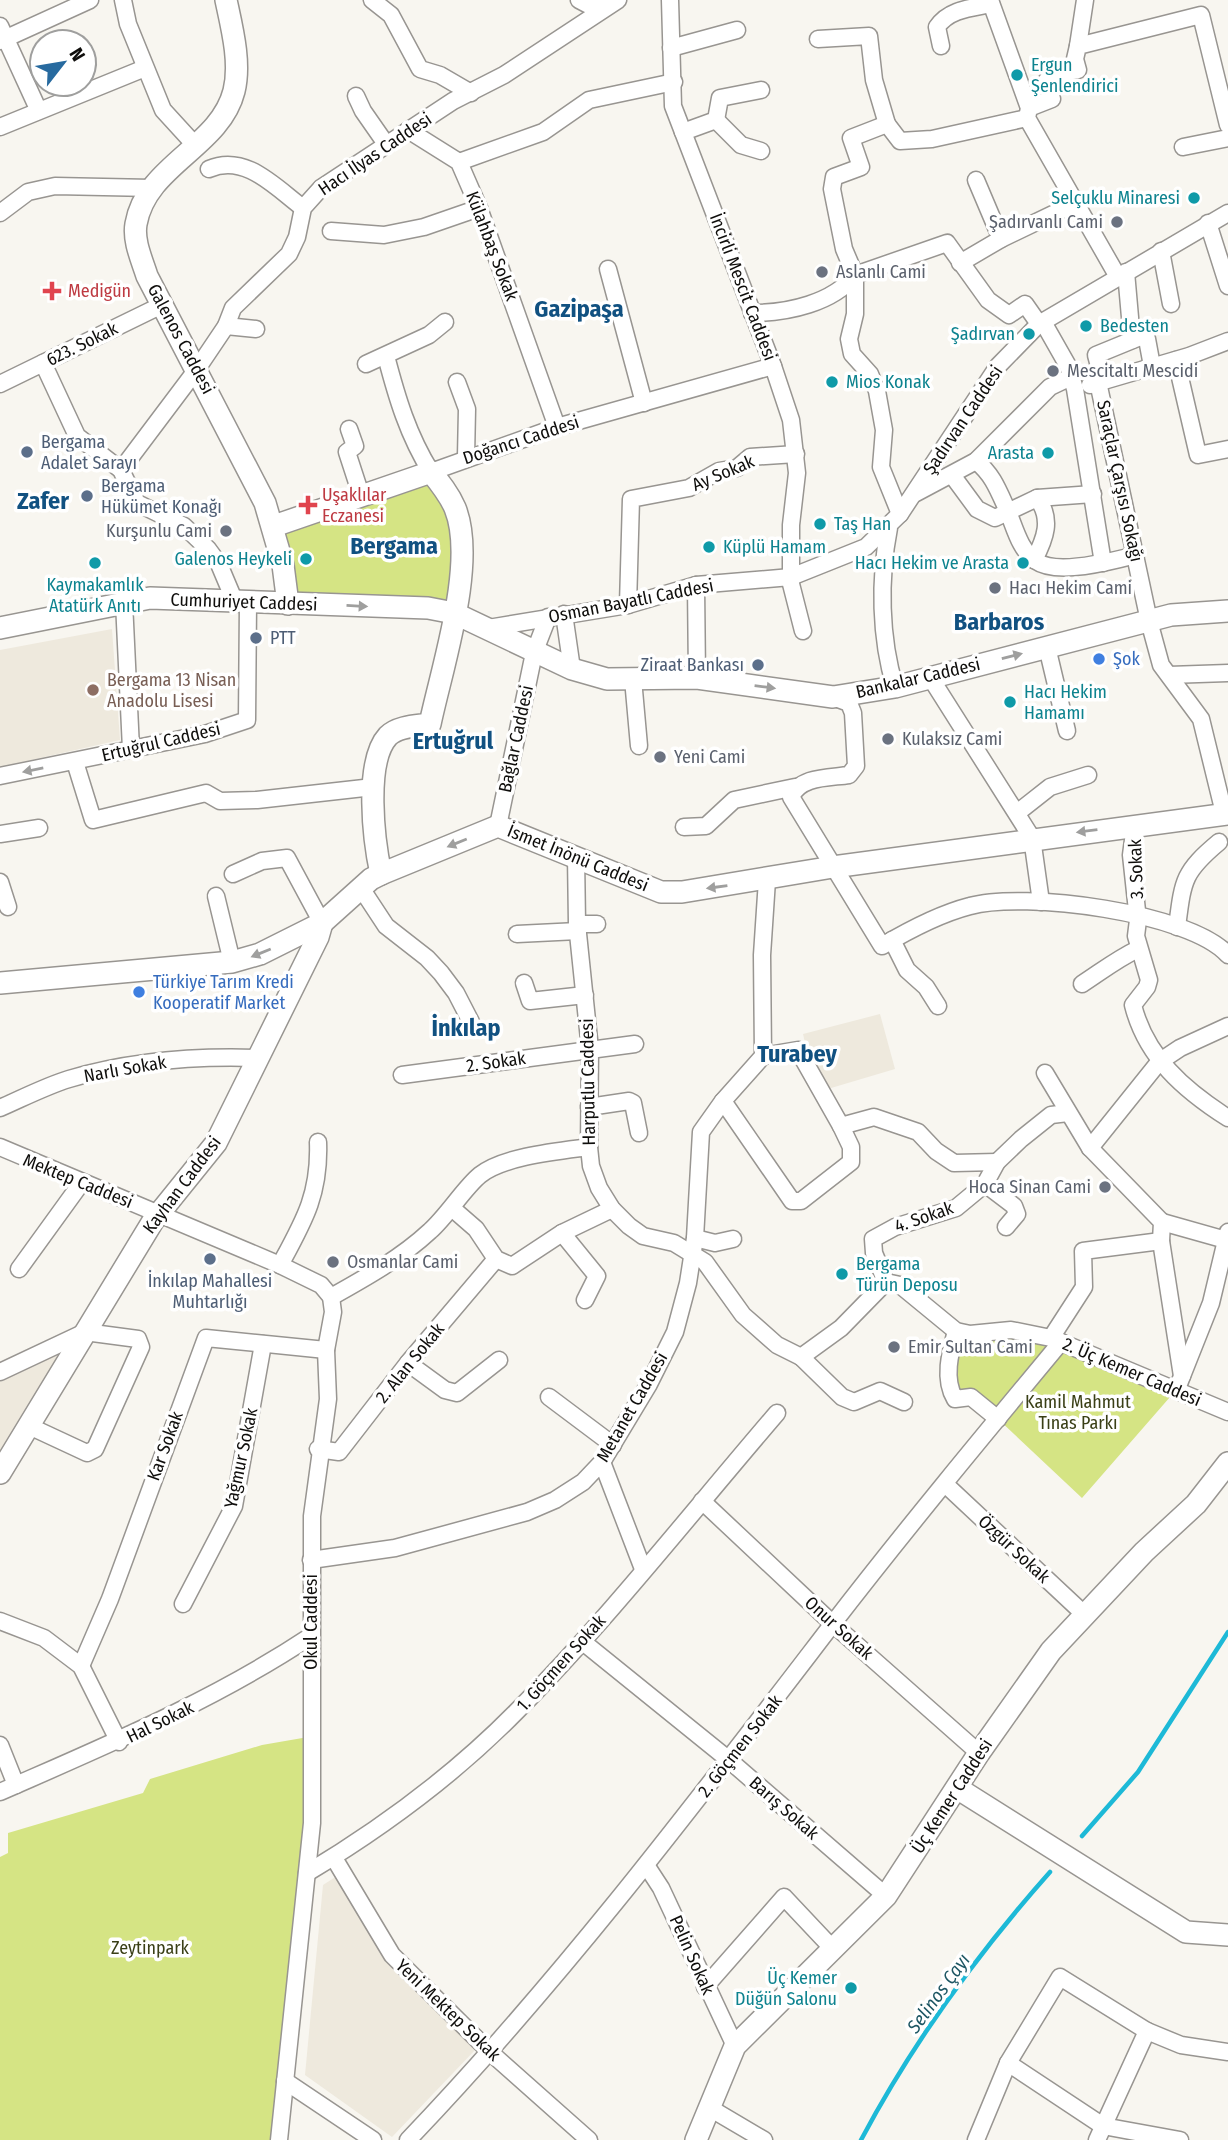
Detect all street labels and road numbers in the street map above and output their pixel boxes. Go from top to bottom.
street label: Hacı İlyas Caddesi [314,108,436,200]
street label: Külahbaş Sokak [461,188,523,304]
street label: İncirli Mescit Caddesi [705,210,781,364]
street label: Galenos Caddesi [143,280,219,398]
street label: 623. Sokak [43,317,122,371]
street label: Şadırvan Caddesi [918,361,1008,479]
street label: Saraçlar Çarşısı Sokağı [1092,398,1148,564]
street label: Doğancı Caddesi [460,411,582,469]
street label: Ay Sokak [689,450,758,496]
street label: Osman Bayatlı Caddesi [547,574,715,628]
street label: Cumhuriyet Caddesi [170,588,318,616]
street label: Bankalar Caddesi [854,653,982,703]
street label: Bağlar Caddesi [494,683,538,795]
street label: Ertuğrul Caddesi [99,718,223,766]
street label: İsmet İnönü Caddesi [504,820,652,896]
street label: 3. Sokak [1124,838,1148,899]
street label: Harputlu Caddesi [576,1018,600,1146]
street label: 2. Sokak [465,1047,528,1077]
street label: Narlı Sokak [82,1051,169,1087]
street label: Kayhan Caddesi [138,1132,226,1238]
street label: Mektep Caddesi [20,1149,136,1213]
street label: 4. Sokak [892,1197,957,1237]
street label: 2. Alan Sokak [371,1318,449,1407]
street label: 2. Üç Kemer Caddesi [1060,1333,1204,1411]
street label: Metanet Caddesi [592,1348,672,1466]
street label: Yağmur Sokak [220,1405,263,1510]
street label: Kar Sokak [142,1408,188,1484]
street label: Özgür Sokak [974,1510,1055,1588]
street label: Okul Caddesi [300,1574,322,1670]
street label: Onur Sokak [800,1592,878,1665]
street label: 1. Göçmen Sokak [512,1610,611,1716]
street label: 2. Göçmen Sokak [693,1690,787,1801]
street label: Hal Sokak [123,1696,198,1748]
street label: Üç Kemer Caddesi [907,1735,997,1857]
street label: Barış Sokak [745,1772,824,1845]
street label: Pelin Sokak [665,1912,719,1999]
street label: Yeni Mektep Sokak [391,1954,505,2066]

